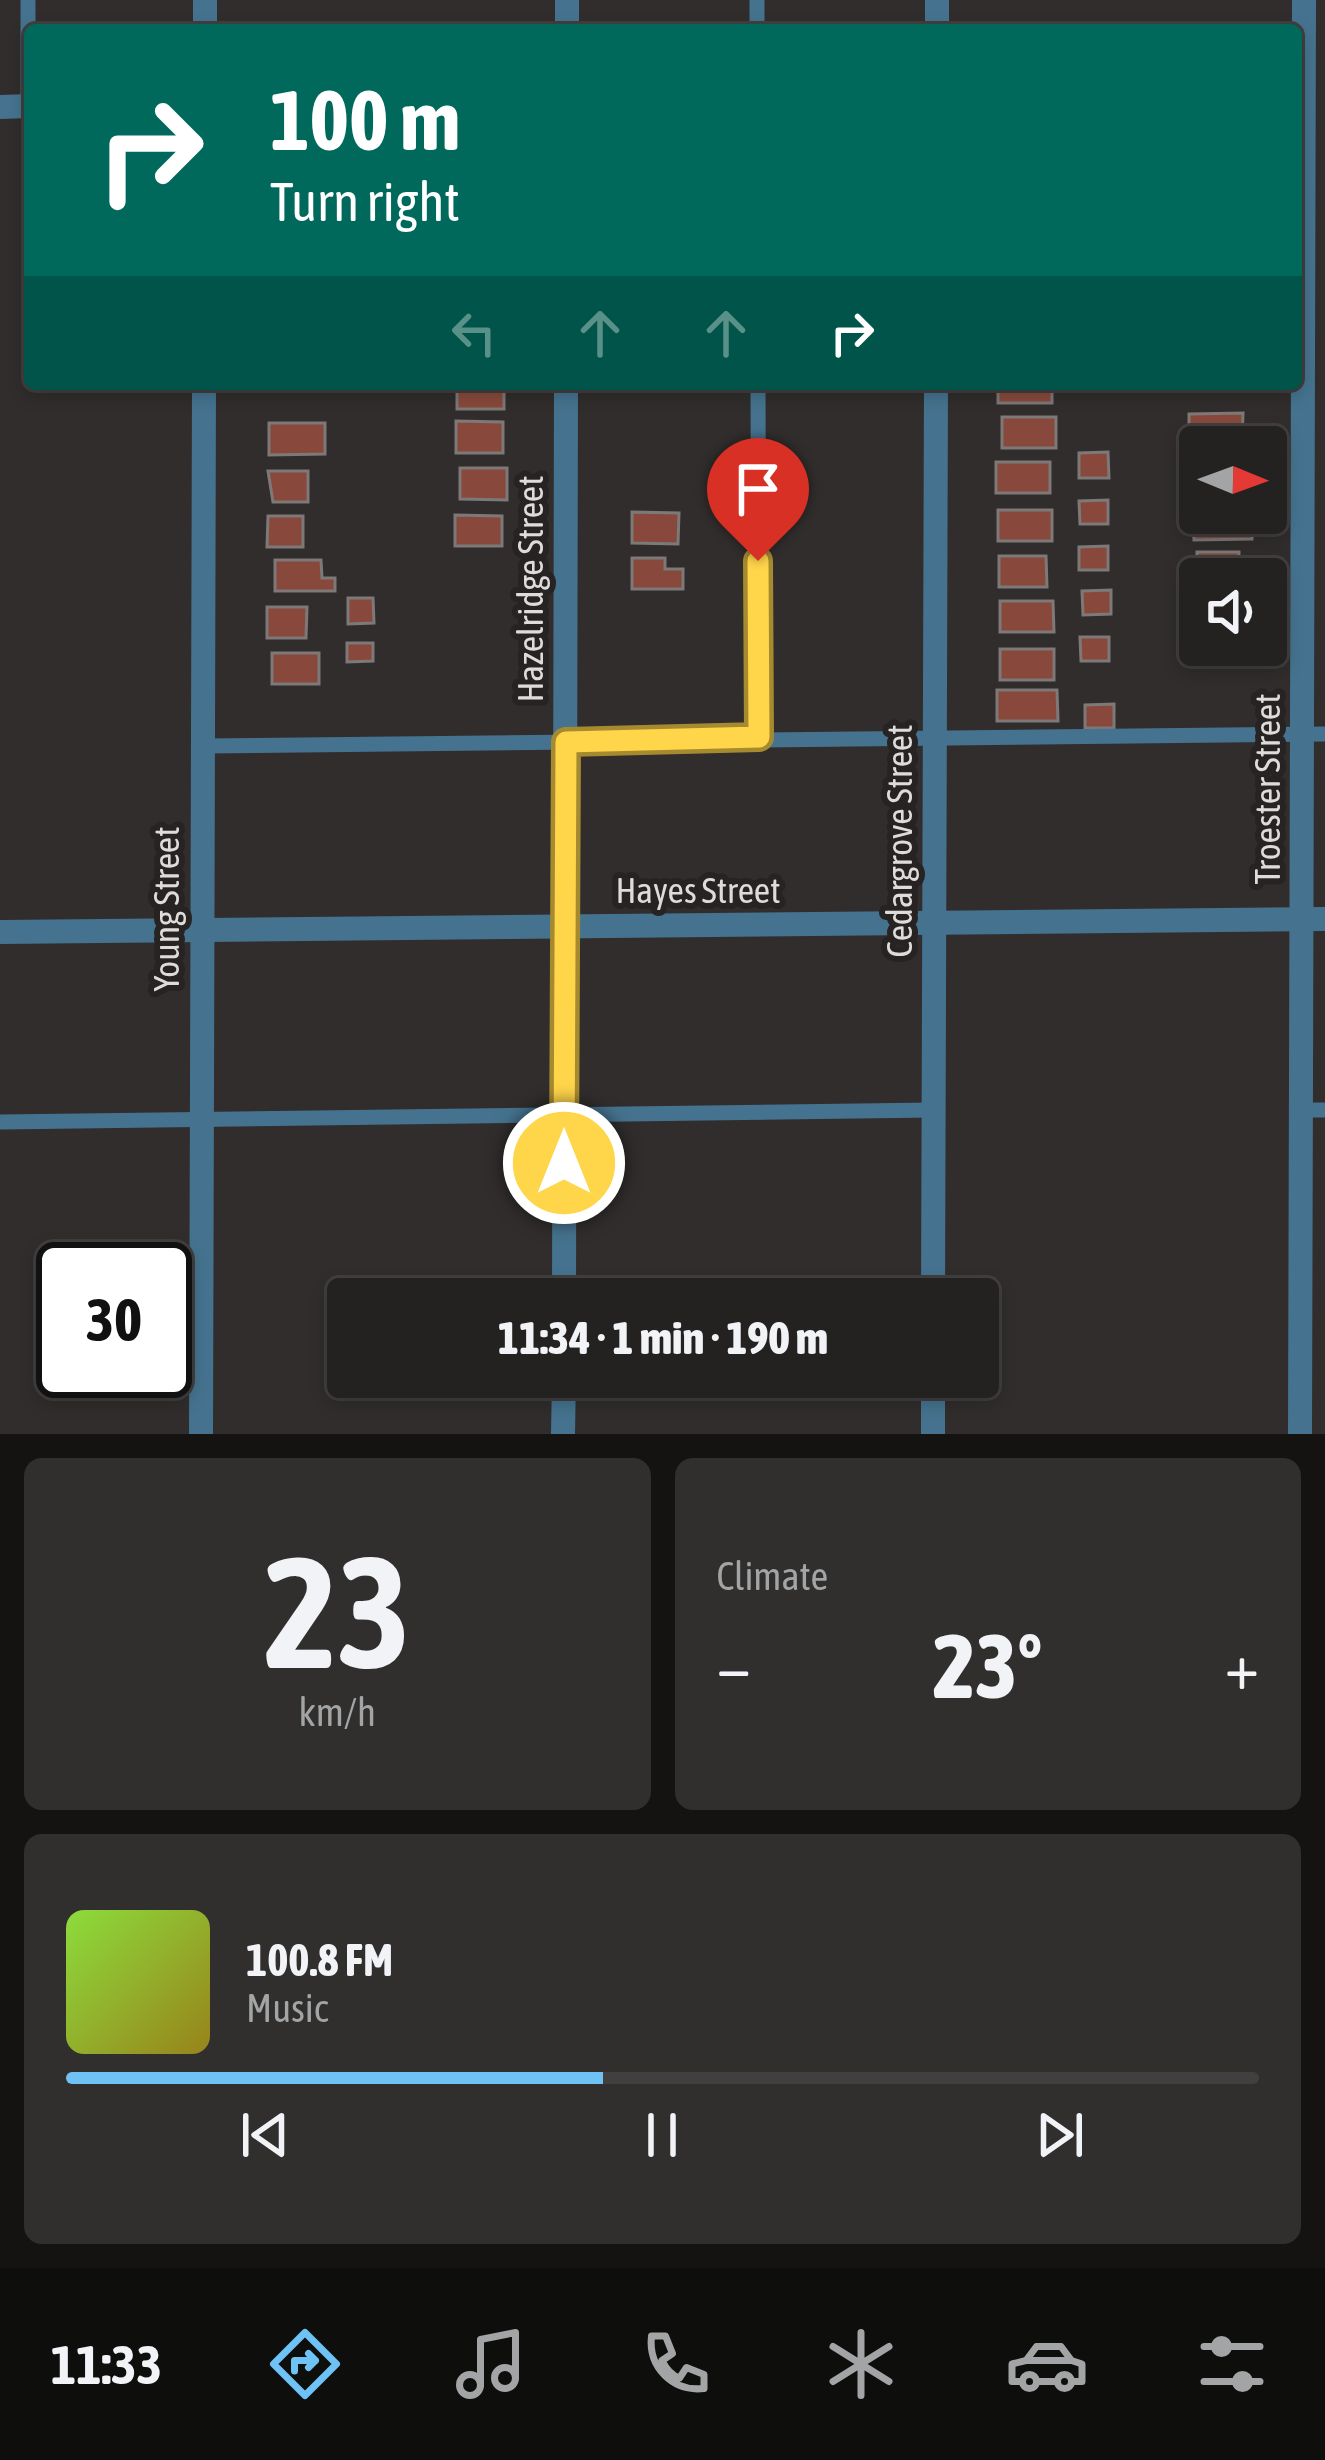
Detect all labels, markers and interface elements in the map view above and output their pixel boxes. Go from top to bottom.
icon: right [72,72,228,228]
text: 100 m [270,72,460,168]
text: Turn right [270,171,460,232]
icon: left [441,300,507,366]
icon: ahead [567,300,633,366]
icon: ahead [693,300,759,366]
icon: right [819,300,885,366]
north arrow [1179,426,1287,534]
map controls [1179,426,1287,666]
pin [707,438,809,561]
icon: arrive [725,456,791,522]
street label: Hazelridge Street [509,475,551,703]
button: sound [1179,558,1287,666]
street label: Troester Street [1246,693,1288,885]
street label: Cedargrove Street [878,724,920,958]
street label: Young Street [145,826,187,992]
street label: Hayes Street [615,869,781,911]
position arrow [501,1100,627,1226]
speed limit sign: 30 [36,1242,192,1398]
text: 11:34 · 1 min · 190 m [498,1312,828,1364]
text: 23 [264,1522,411,1701]
text: Climate [717,1554,828,1598]
text: 23° [933,1614,1042,1717]
text: − [717,1627,751,1703]
text: + [1225,1627,1259,1703]
text: km/h [299,1690,376,1734]
text: 100.8 FM [246,1934,393,1986]
text: Music [246,1986,328,2030]
icon: previous [232,2102,298,2168]
icon: pause [629,2102,695,2168]
icon: next [1027,2102,1093,2168]
icon: directions [263,2322,347,2406]
icon: music [449,2322,533,2406]
icon: phone [634,2322,718,2406]
icon: climate [819,2322,903,2406]
icon: car [1005,2322,1089,2406]
icon: filters [1190,2322,1274,2406]
text: 11:33 [51,2334,162,2395]

